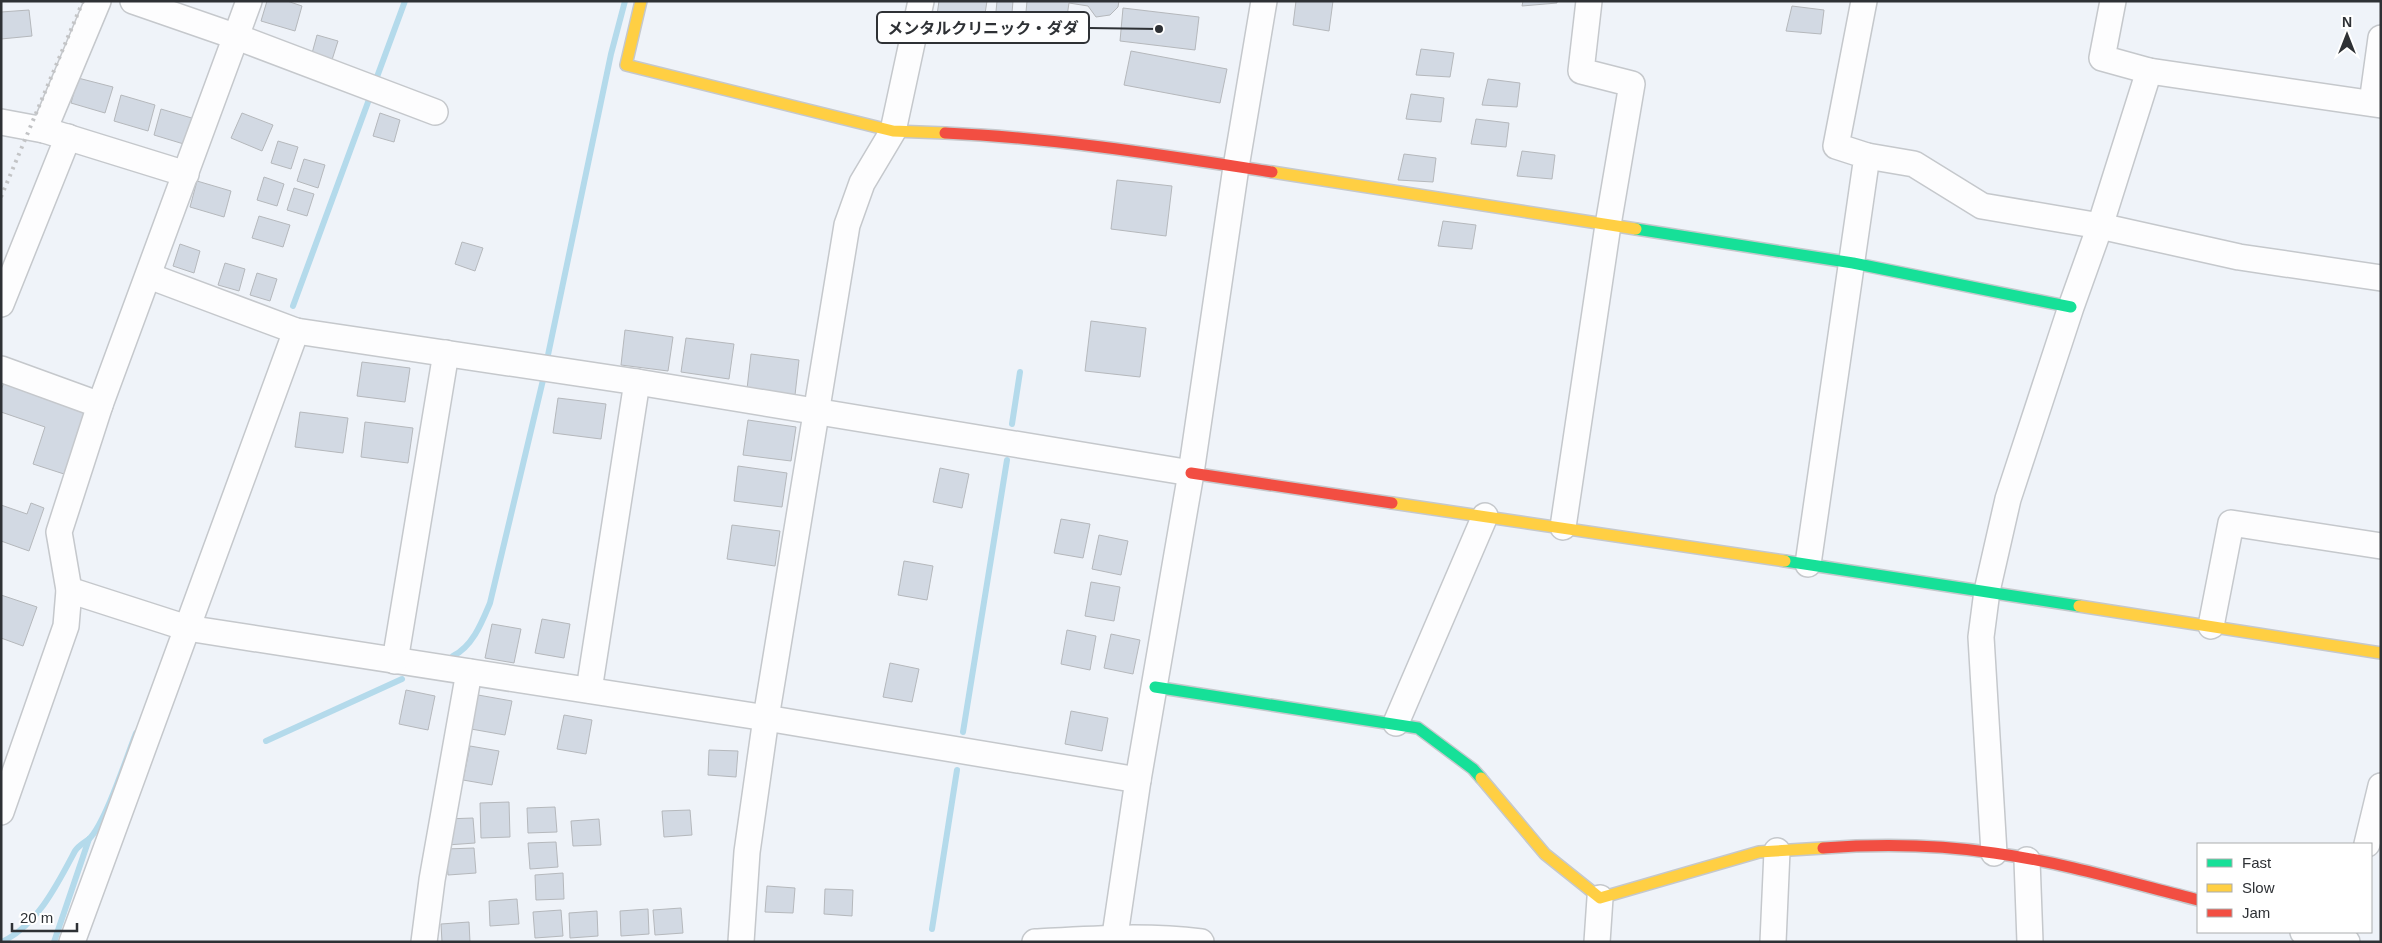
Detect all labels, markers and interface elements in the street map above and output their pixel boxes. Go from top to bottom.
north arrow [2322,10,2372,60]
callout: メンタルクリニック・ダダ [877,12,1089,43]
text: N [2342,14,2352,30]
text: メンタルクリニック・ダダ [887,20,1079,37]
legend [2197,843,2372,933]
text: Fast [2242,854,2272,871]
text: Slow [2242,879,2275,896]
scale bar [12,900,78,932]
text: Jam [2242,904,2270,921]
text: 20 m [20,909,53,926]

